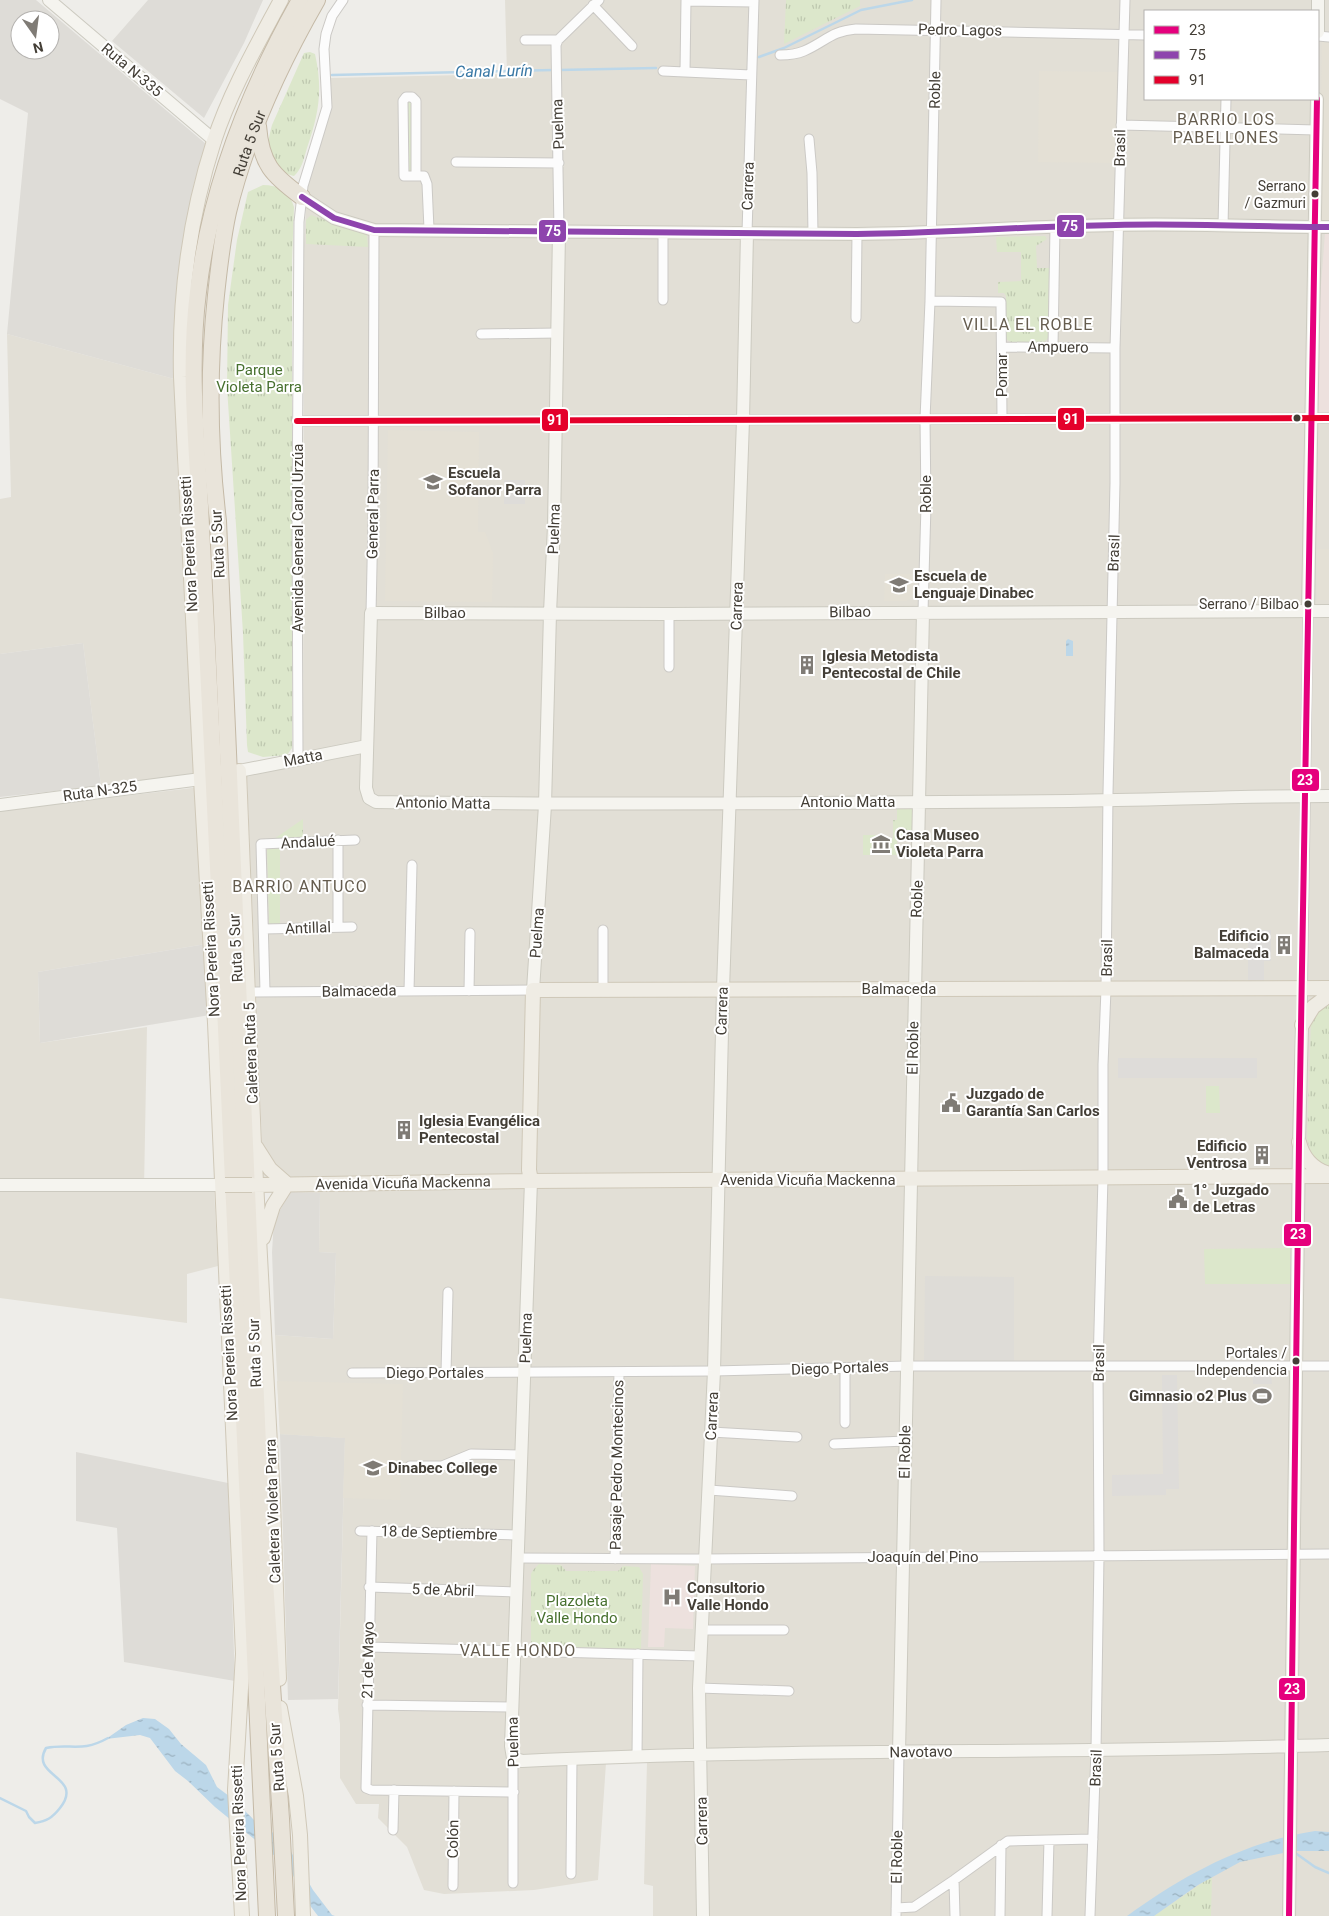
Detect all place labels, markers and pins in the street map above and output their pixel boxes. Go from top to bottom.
place label: Serrano / Gazmuri [1245,178,1306,211]
marker: Serrano / Gazmuri [1310,189,1320,199]
unlabelled marker [1292,413,1302,423]
place label: Escuela Sofanor Parra [448,464,542,499]
school or university icon: Escuela Sofanor Parra [422,471,444,493]
place label: Escuela de Lenguaje Dinabec [914,567,1034,602]
school or university icon: Escuela de Lenguaje Dinabec [888,574,910,596]
place label: Serrano / Bilbao [1199,596,1299,612]
marker: Serrano / Bilbao [1303,599,1313,609]
place label: Iglesia Metodista Pentecostal de Chile [822,647,961,682]
building icon: Iglesia Metodista Pentecostal de Chile [796,654,818,676]
place label: Casa Museo Violeta Parra [896,826,984,861]
museum icon: Casa Museo Violeta Parra [870,833,892,855]
place label: Edificio Balmaceda [1194,927,1269,962]
building icon: Edificio Balmaceda [1273,934,1295,956]
place label: Juzgado de Garantía San Carlos [966,1085,1100,1120]
public building icon: Juzgado de Garantía San Carlos [940,1092,962,1114]
place label: Iglesia Evangélica Pentecostal [419,1112,540,1147]
building icon: Iglesia Evangélica Pentecostal [393,1119,415,1141]
place label: Edificio Ventrosa [1186,1137,1247,1172]
building icon: Edificio Ventrosa [1251,1144,1273,1166]
place label: 1° Juzgado de Letras [1193,1181,1269,1216]
public building icon: 1° Juzgado de Letras [1167,1188,1189,1210]
place label: Portales / Independencia [1196,1345,1287,1378]
marker: Portales / Independencia [1291,1356,1301,1366]
sports icon: Gimnasio o2 Plus [1251,1385,1273,1407]
place label: Gimnasio o2 Plus [1129,1387,1247,1405]
school or university icon: Dinabec College [362,1457,384,1479]
place label: Dinabec College [388,1459,497,1477]
place label: Consultorio Valle Hondo [687,1579,769,1614]
hospital icon: Consultorio Valle Hondo [661,1586,683,1608]

